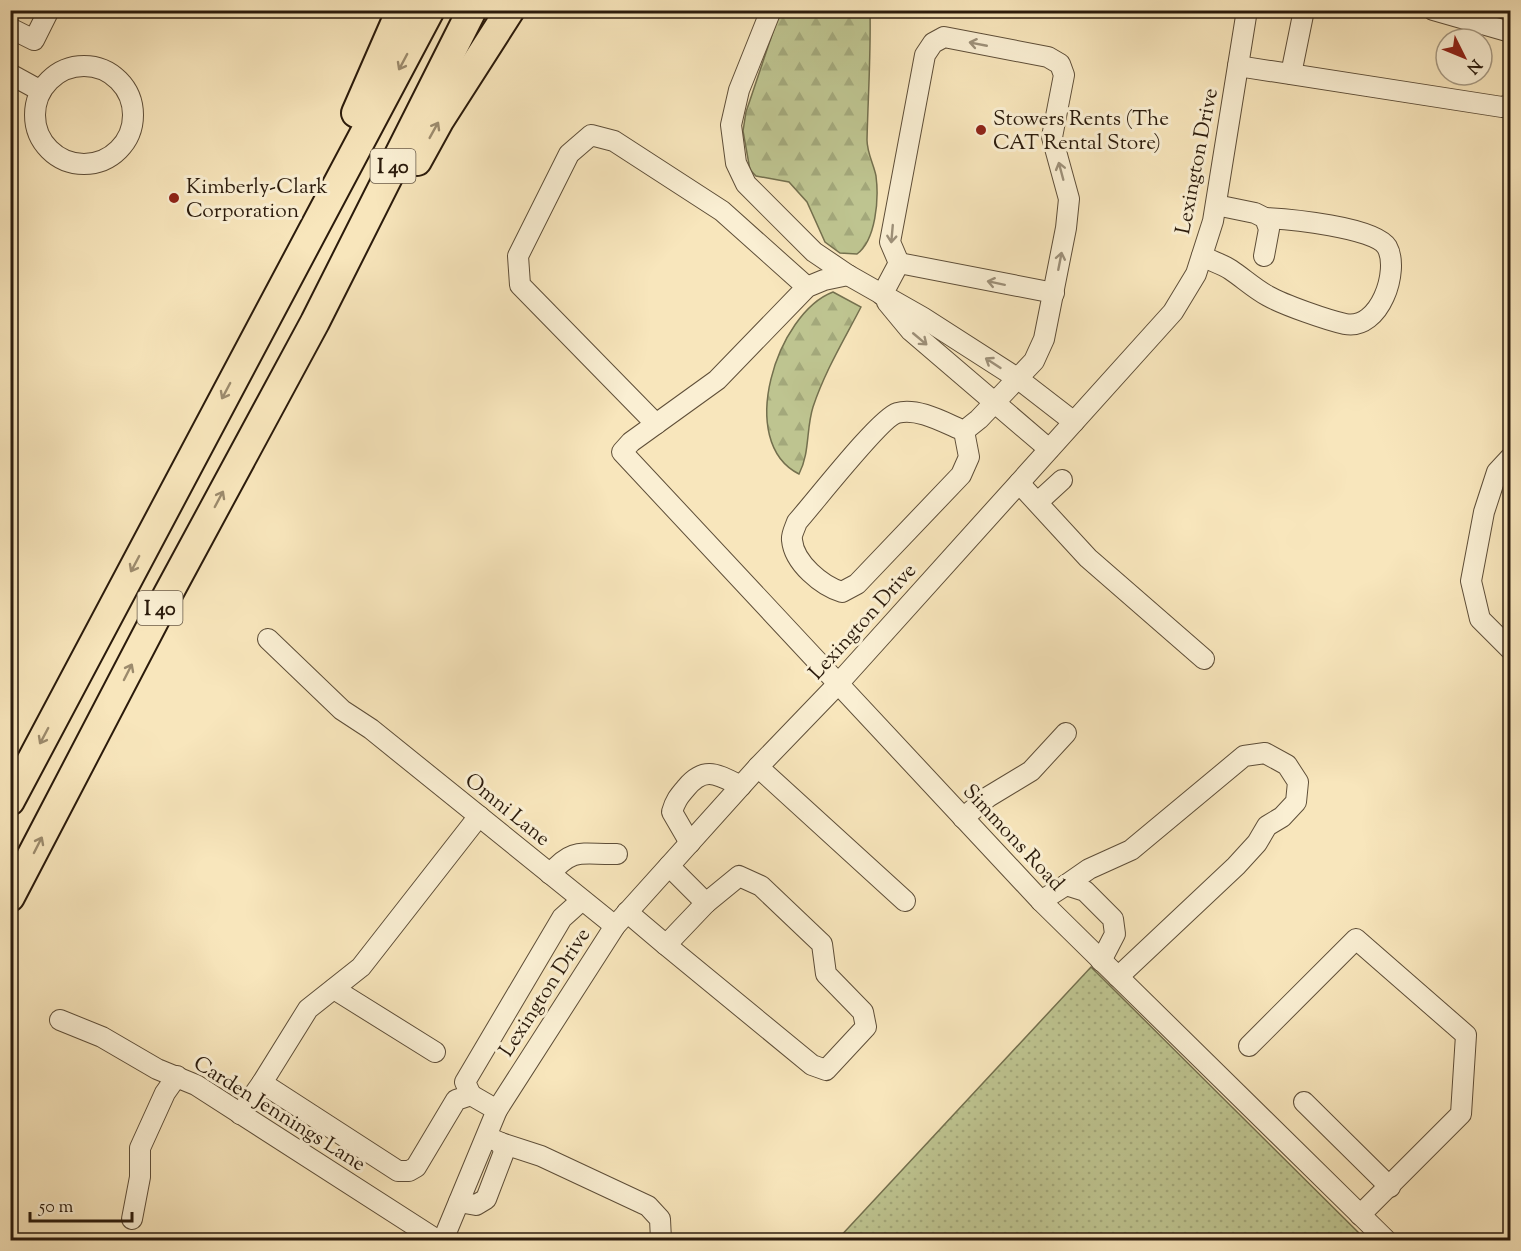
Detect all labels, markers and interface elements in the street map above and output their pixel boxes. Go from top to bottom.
north arrow [1434,27,1494,87]
one-way arrow [969,38,988,49]
one-way arrow [397,53,408,71]
text: N [1460,53,1486,78]
street label: Lexington Drive [1169,86,1227,237]
place label: Stowers Rents (The CAT Rental Store) [993,105,1169,159]
one-way arrow [428,122,440,139]
marker: Stowers Rents (The CAT Rental Store) [974,123,988,137]
road number: I 40 [370,149,416,183]
one-way arrow [1055,162,1066,181]
place label: Kimberly-Clark Corporation [186,173,328,227]
marker: Kimberly-Clark Corporation [167,191,181,205]
one-way arrow [887,224,898,244]
one-way arrow [1055,251,1066,271]
one-way arrow [987,277,1007,288]
one-way arrow [912,332,928,345]
one-way arrow [985,357,1002,369]
one-way arrow [220,382,232,399]
one-way arrow [214,491,225,509]
one-way arrow [129,554,140,572]
street label: Lexington Drive [803,557,924,687]
road number: I 40 [138,591,182,625]
one-way arrow [122,663,134,681]
one-way arrow [38,727,50,745]
street label: Omni Lane [457,767,556,854]
street label: Simmons Road [955,778,1070,899]
one-way arrow [32,836,44,854]
street label: Lexington Drive [493,923,599,1063]
street label: Carden Jennings Lane [187,1049,371,1180]
scale bar [30,1185,132,1223]
text: 50 m [38,1195,74,1221]

